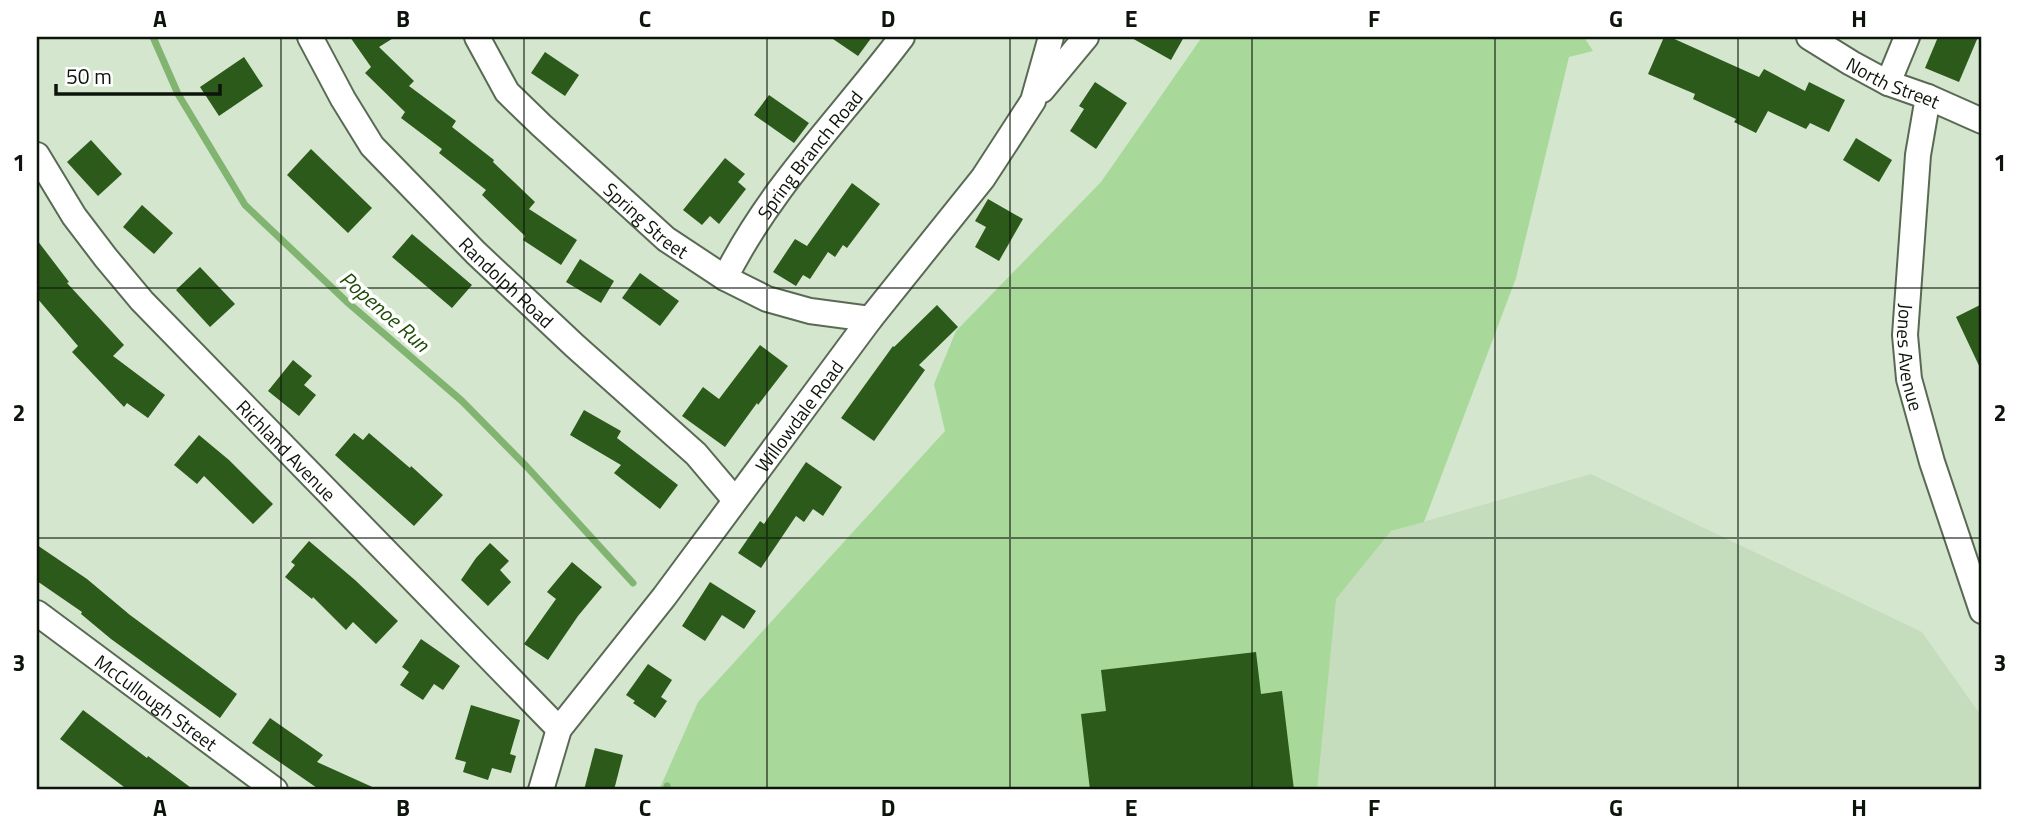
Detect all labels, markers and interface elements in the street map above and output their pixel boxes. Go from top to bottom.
text: A [153,1,167,36]
text: B [396,1,410,36]
text: C [639,1,651,36]
text: D [881,1,895,36]
text: E [1125,1,1137,36]
text: F [1368,1,1380,36]
text: G [1609,1,1623,36]
text: H [1851,1,1867,36]
street label: North Street [1841,49,1945,115]
scale bar [56,52,220,96]
text: 50 m [66,60,112,92]
street label: Spring Branch Road [749,83,869,225]
text: 1 [13,145,25,180]
text: 1 [1994,145,2006,180]
street label: Spring Street [598,175,695,265]
street label: Randolph Road [453,230,561,334]
water label: Popenoe Run [333,263,437,359]
street label: Jones Avenue [1890,303,1932,414]
street label: Willowdale Road [747,354,850,478]
street label: Richland Avenue [230,392,344,507]
text: 2 [13,395,25,430]
text: 2 [1994,395,2006,430]
text: 3 [13,645,25,680]
text: 3 [1994,645,2006,680]
street label: McCullough Street [89,647,224,757]
text: A [153,790,167,825]
text: B [396,790,410,825]
text: C [639,790,651,825]
text: D [881,790,895,825]
text: E [1125,790,1137,825]
text: F [1368,790,1380,825]
text: G [1609,790,1623,825]
text: H [1851,790,1867,825]

